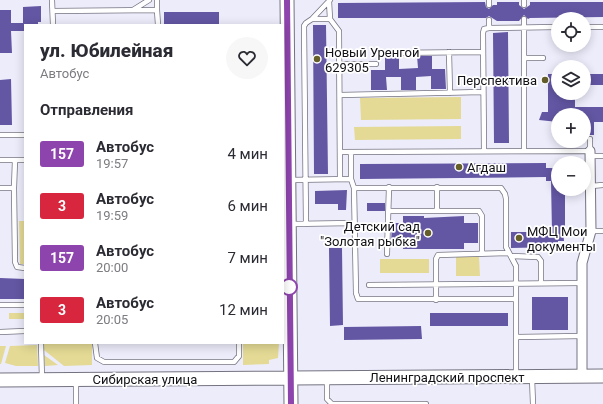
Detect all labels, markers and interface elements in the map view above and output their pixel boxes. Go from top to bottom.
map controls [551,12,591,196]
button: locate [551,12,591,52]
button: heart [226,37,268,79]
text: ул. Юбилейная [40,39,173,62]
place label: Новый Уренгой 629305 [325,45,419,75]
marker: Новый Уренгой 629305 [312,54,322,64]
button: layers [551,60,591,100]
text: Автобус [40,66,89,81]
place label: Перспектива [457,73,537,88]
marker: Перспектива [540,75,550,85]
text: Отправления [40,101,133,119]
button: + [551,108,591,148]
text: Автобус [96,138,154,156]
text: 4 мин [227,145,268,163]
text: 157 [50,146,74,162]
text: 19:57 [96,156,128,171]
button: − [551,156,591,196]
place label: Агдаш [467,160,506,175]
marker: Агдаш [454,162,464,172]
text: Автобус [96,190,154,208]
text: 6 мин [227,197,268,215]
text: 3 [58,198,66,214]
text: 19:59 [96,208,128,223]
place label: Детский сад "Золотая рыбка" [320,219,420,249]
place label: МФЦ Мои документы [527,224,596,254]
marker: Детский сад "Золотая рыбка" [423,228,433,238]
marker: МФЦ Мои документы [514,233,524,243]
text: Автобус [96,242,154,260]
text: 7 мин [227,249,268,267]
text: 157 [50,250,74,266]
text: 20:00 [96,260,128,275]
unlabelled marker [280,278,298,296]
text: Автобус [96,294,154,312]
text: 12 мин [219,301,268,319]
text: 3 [58,302,66,318]
text: 20:05 [96,312,128,327]
street label: Ленинградский проспект [369,370,525,385]
street label: Сибирская улица [93,372,197,387]

